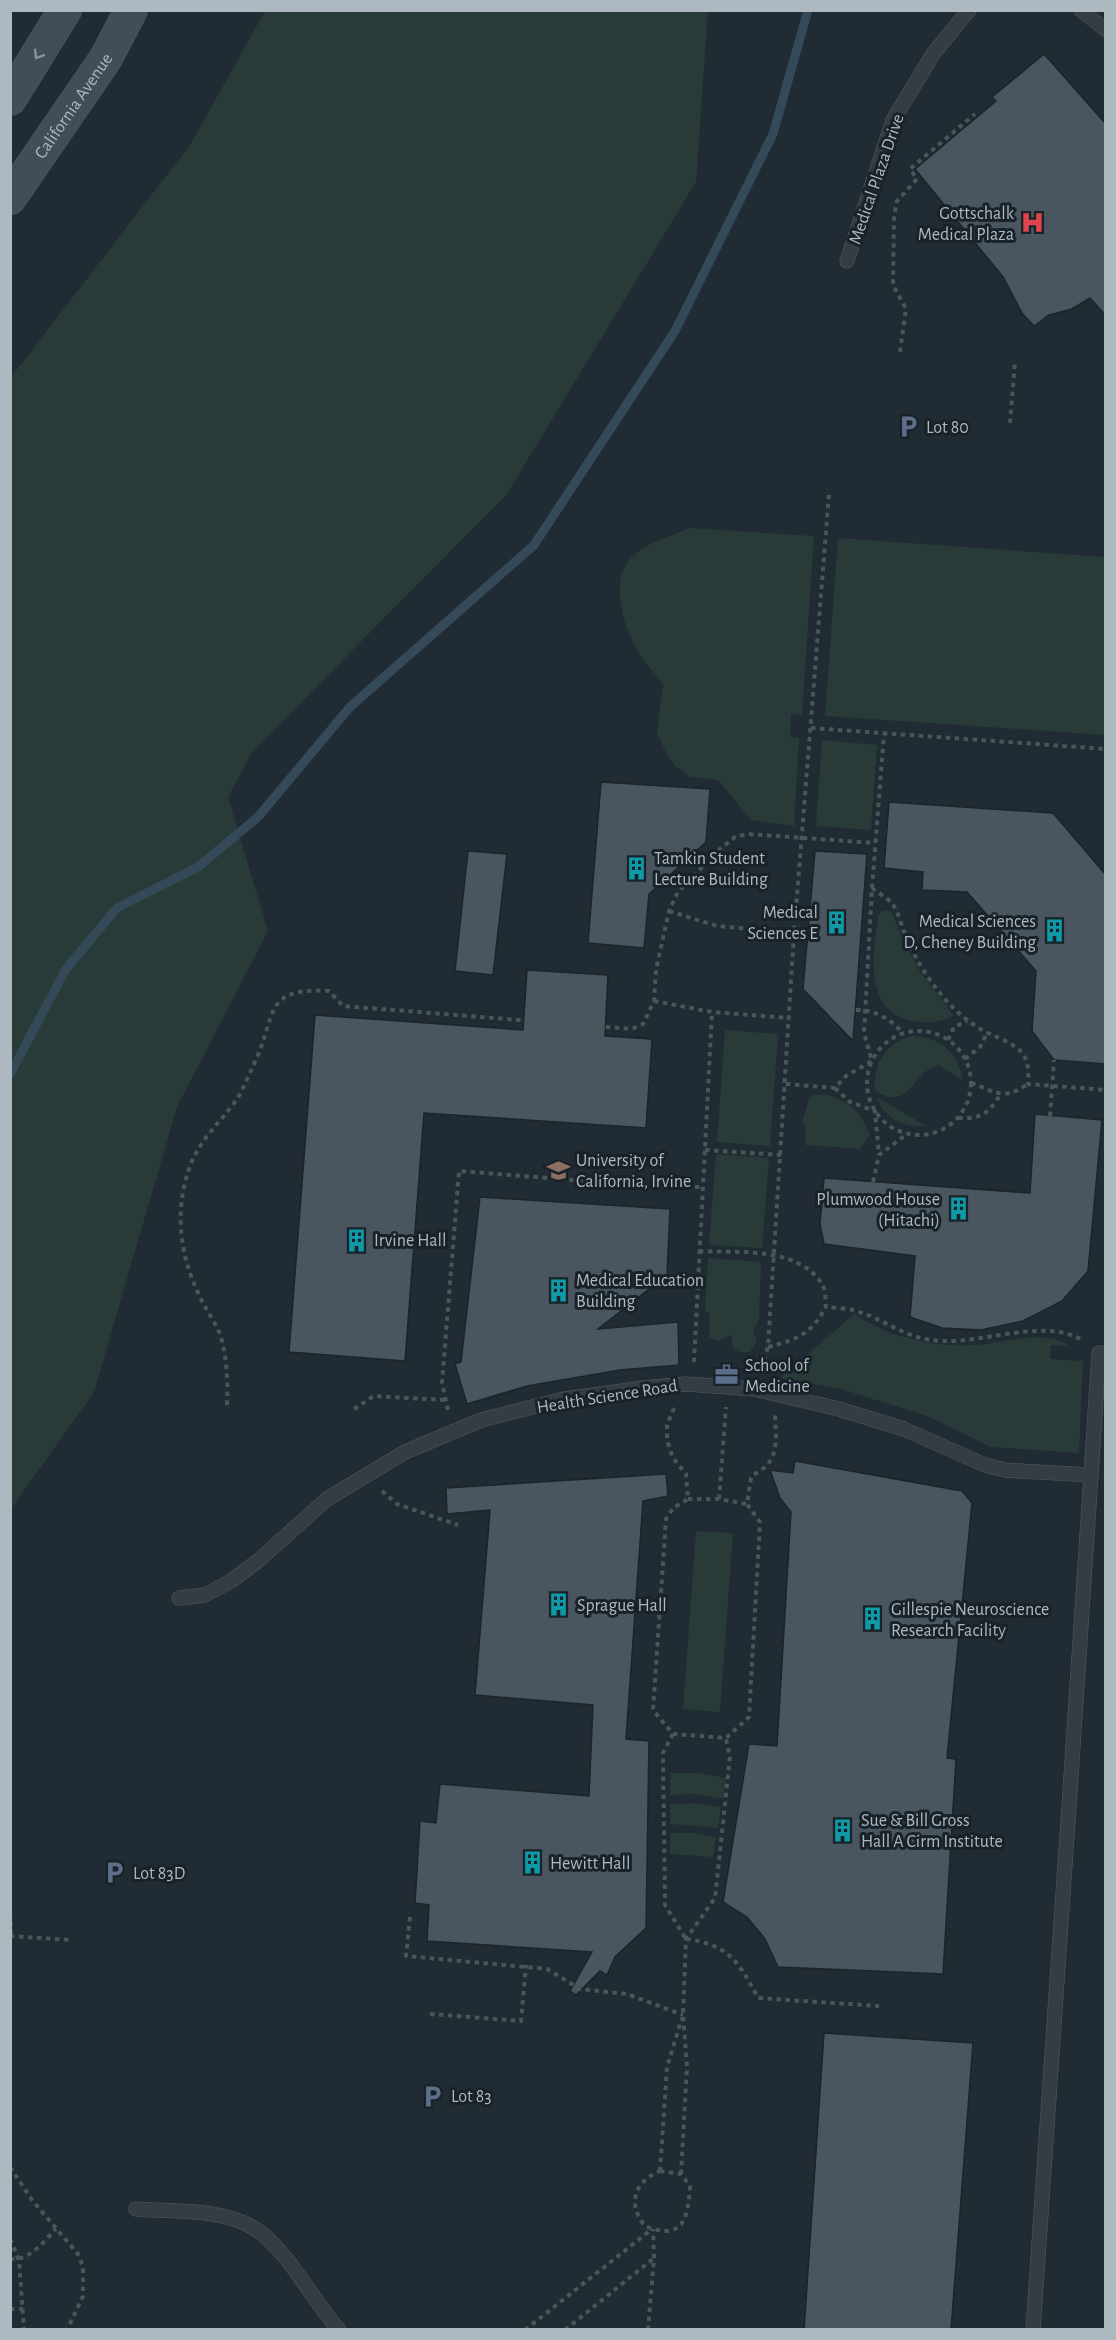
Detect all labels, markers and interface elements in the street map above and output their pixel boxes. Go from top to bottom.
one-way arrow [33,49,45,59]
street label: California Avenue [32,50,117,162]
street label: Medical Plaza Drive [846,112,908,247]
place label: Gottschalk Medical Plaza [918,205,1015,244]
hospital icon: Gottschalk Medical Plaza [1019,210,1045,236]
parking icon: Lot 80 [895,414,921,440]
place label: Lot 80 [926,419,969,437]
place label: Tamkin Student Lecture Building [654,850,768,889]
building icon: Tamkin Student Lecture Building [623,855,649,881]
place label: Medical Sciences E [747,904,818,943]
building icon: Medical Sciences E [823,909,849,935]
place label: Medical Sciences D, Cheney Building [903,913,1036,952]
building icon: Medical Sciences D, Cheney Building [1041,918,1067,944]
place label: University of California, Irvine [576,1152,691,1191]
school or university icon: University of California, Irvine [545,1157,571,1183]
place label: Plumwood House (Hitachi) [816,1191,940,1230]
building icon: Plumwood House (Hitachi) [945,1196,971,1222]
building icon: Irvine Hall [343,1227,369,1253]
place label: Irvine Hall [374,1232,446,1250]
place label: Medical Education Building [576,1272,704,1311]
building icon: Medical Education Building [545,1277,571,1303]
place label: School of Medicine [745,1357,810,1396]
office icon: School of Medicine [714,1362,740,1388]
street label: Health Science Road [536,1377,679,1417]
building icon: Sprague Hall [546,1592,572,1618]
place label: Sprague Hall [577,1597,667,1615]
place label: Gillespie Neuroscience Research Facility [891,1601,1049,1640]
building icon: Gillespie Neuroscience Research Facility [860,1606,886,1632]
place label: Sue & Bill Gross Hall A Cirm Institute [861,1812,1003,1851]
building icon: Sue & Bill Gross Hall A Cirm Institute [830,1817,856,1843]
building icon: Hewitt Hall [519,1850,545,1876]
place label: Hewitt Hall [550,1855,630,1873]
parking icon: Lot 83D [102,1860,128,1886]
place label: Lot 83D [133,1865,185,1883]
parking icon: Lot 83 [420,2083,446,2109]
place label: Lot 83 [451,2088,492,2106]

